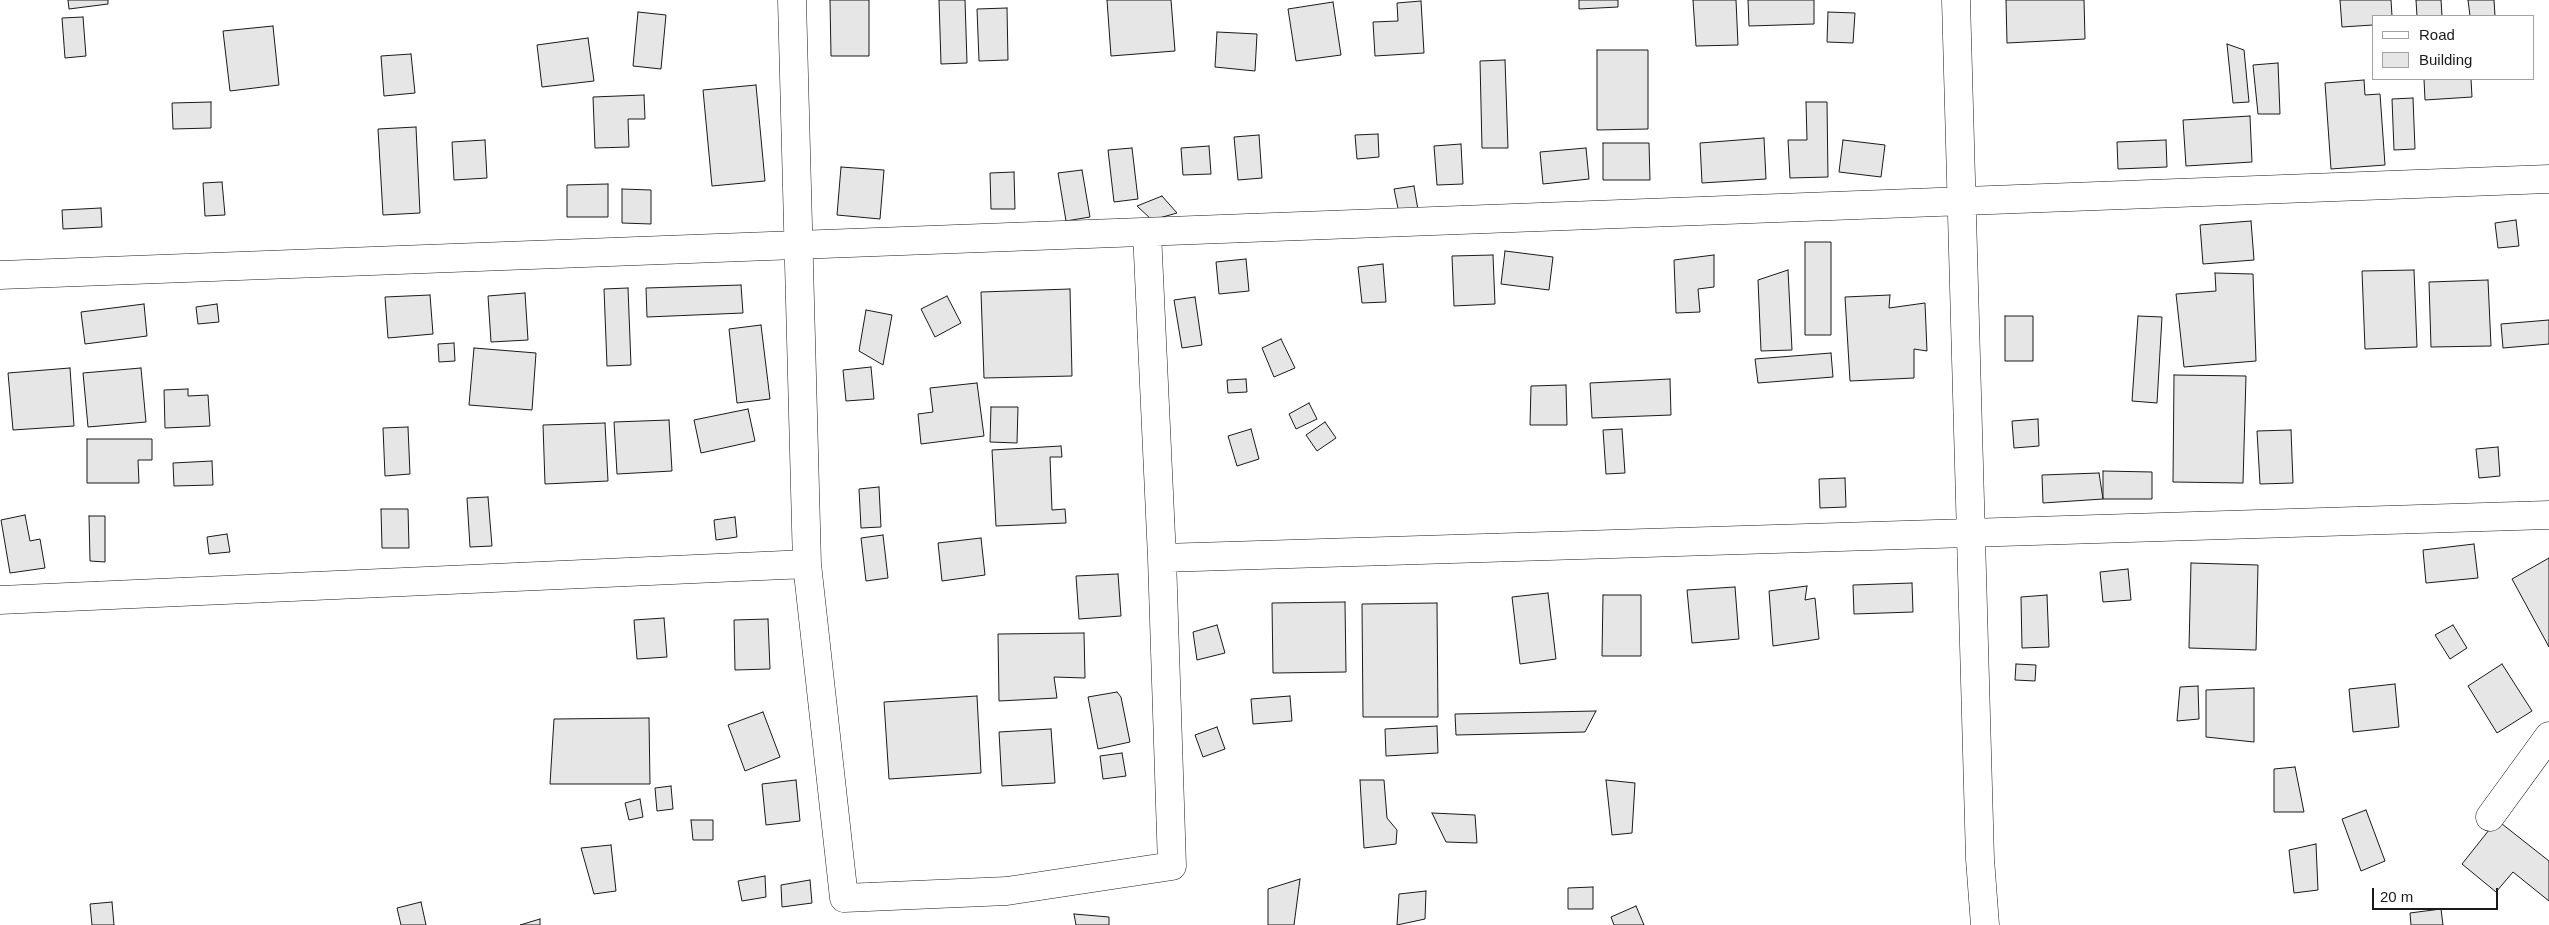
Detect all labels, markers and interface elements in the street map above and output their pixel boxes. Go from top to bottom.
legend [2372,15,2534,80]
text: Road [2419,26,2455,43]
text: Building [2419,51,2472,68]
scale bar [2374,878,2500,910]
text: 20 m [2380,888,2413,905]

